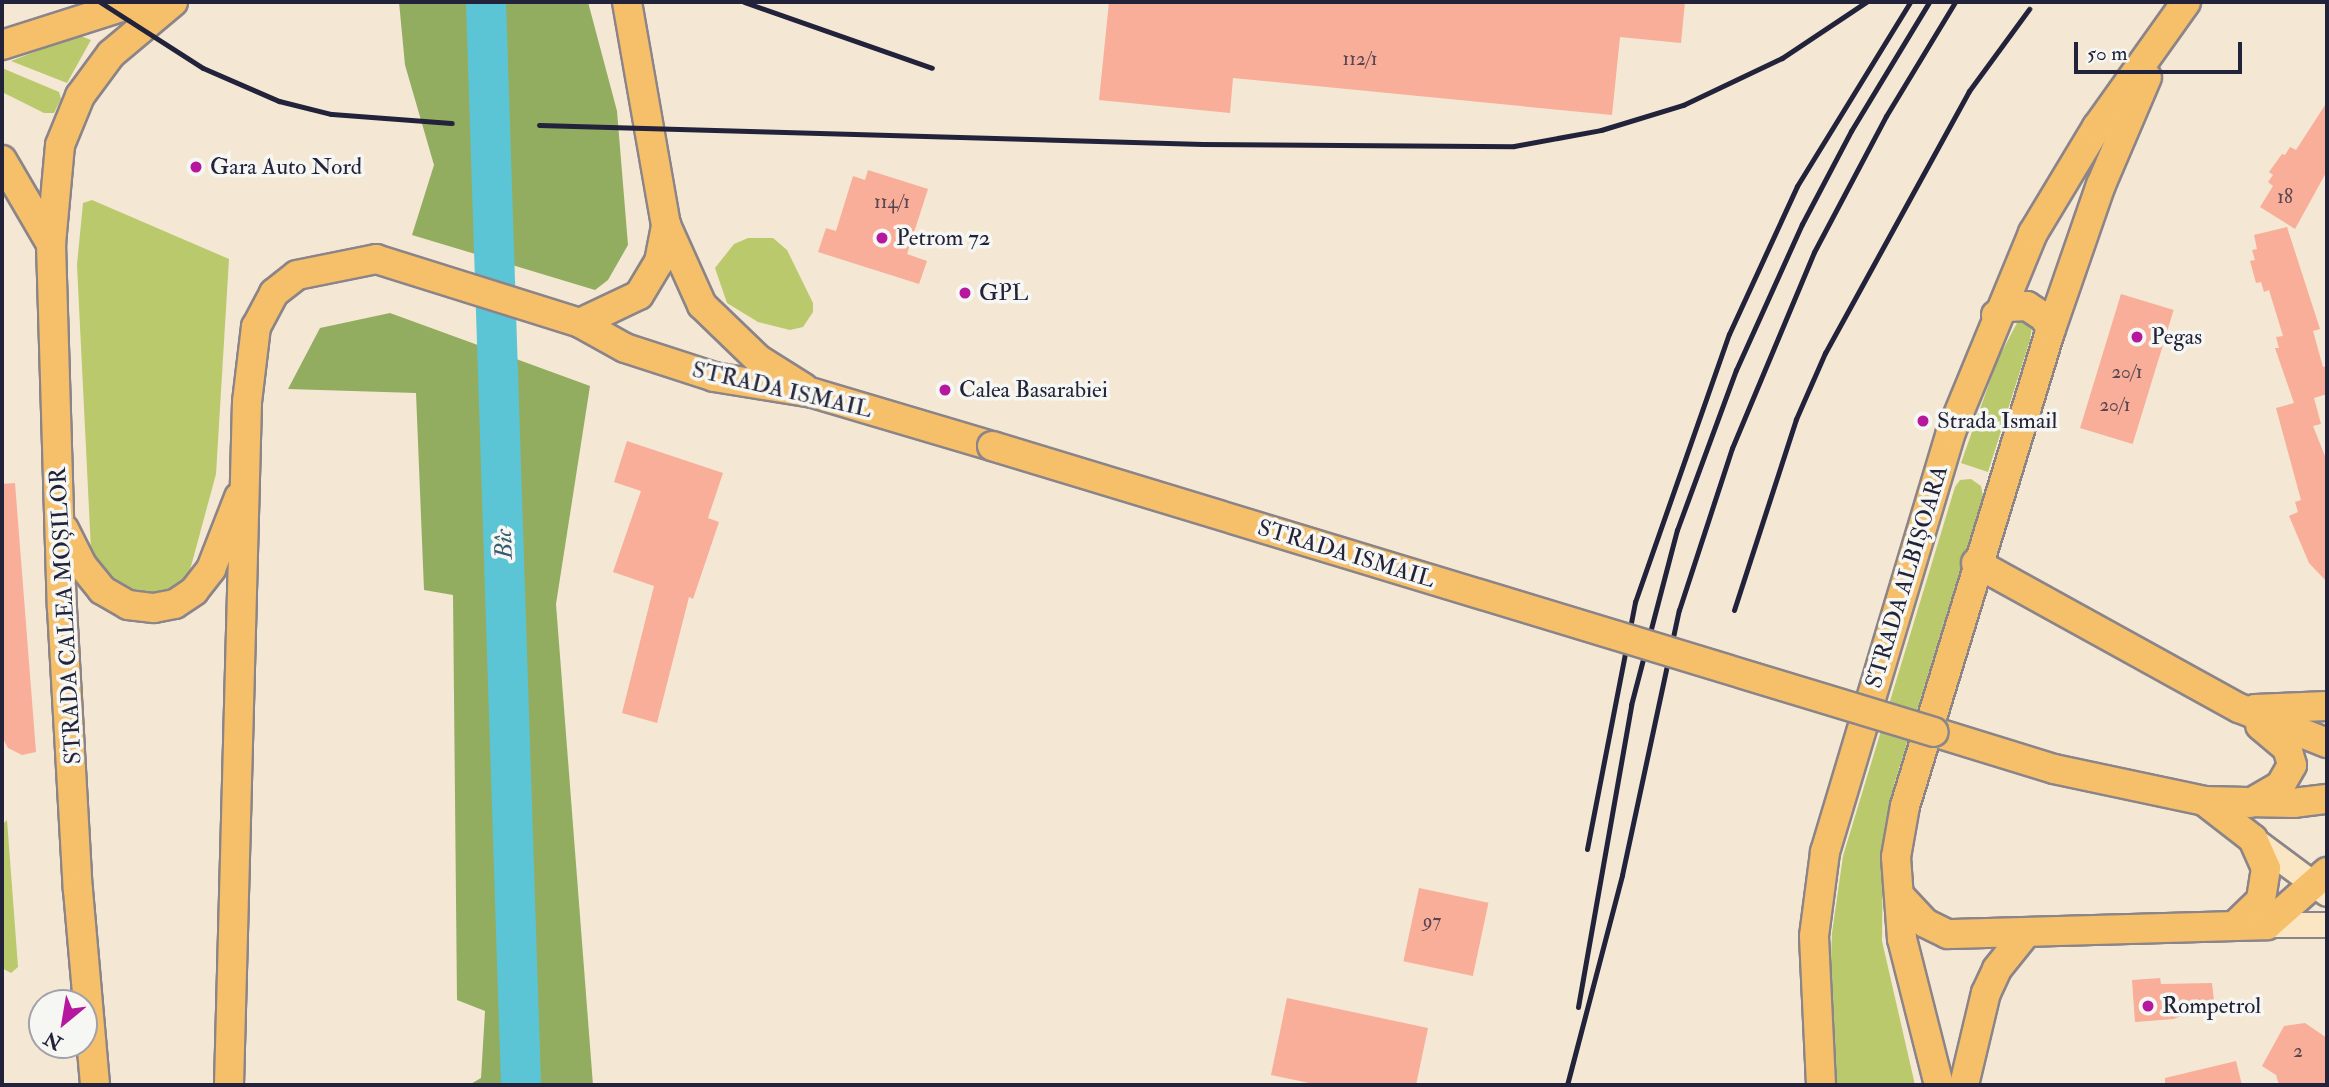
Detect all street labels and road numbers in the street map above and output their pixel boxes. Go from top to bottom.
street label: STRADA ISMAIL [689,356,875,424]
street label: STRADA ALBIȘOARA [1860,462,1954,692]
street label: STRADA CALEA MOȘILOR [44,467,88,765]
street label: STRADA ISMAIL [1254,514,1438,594]

